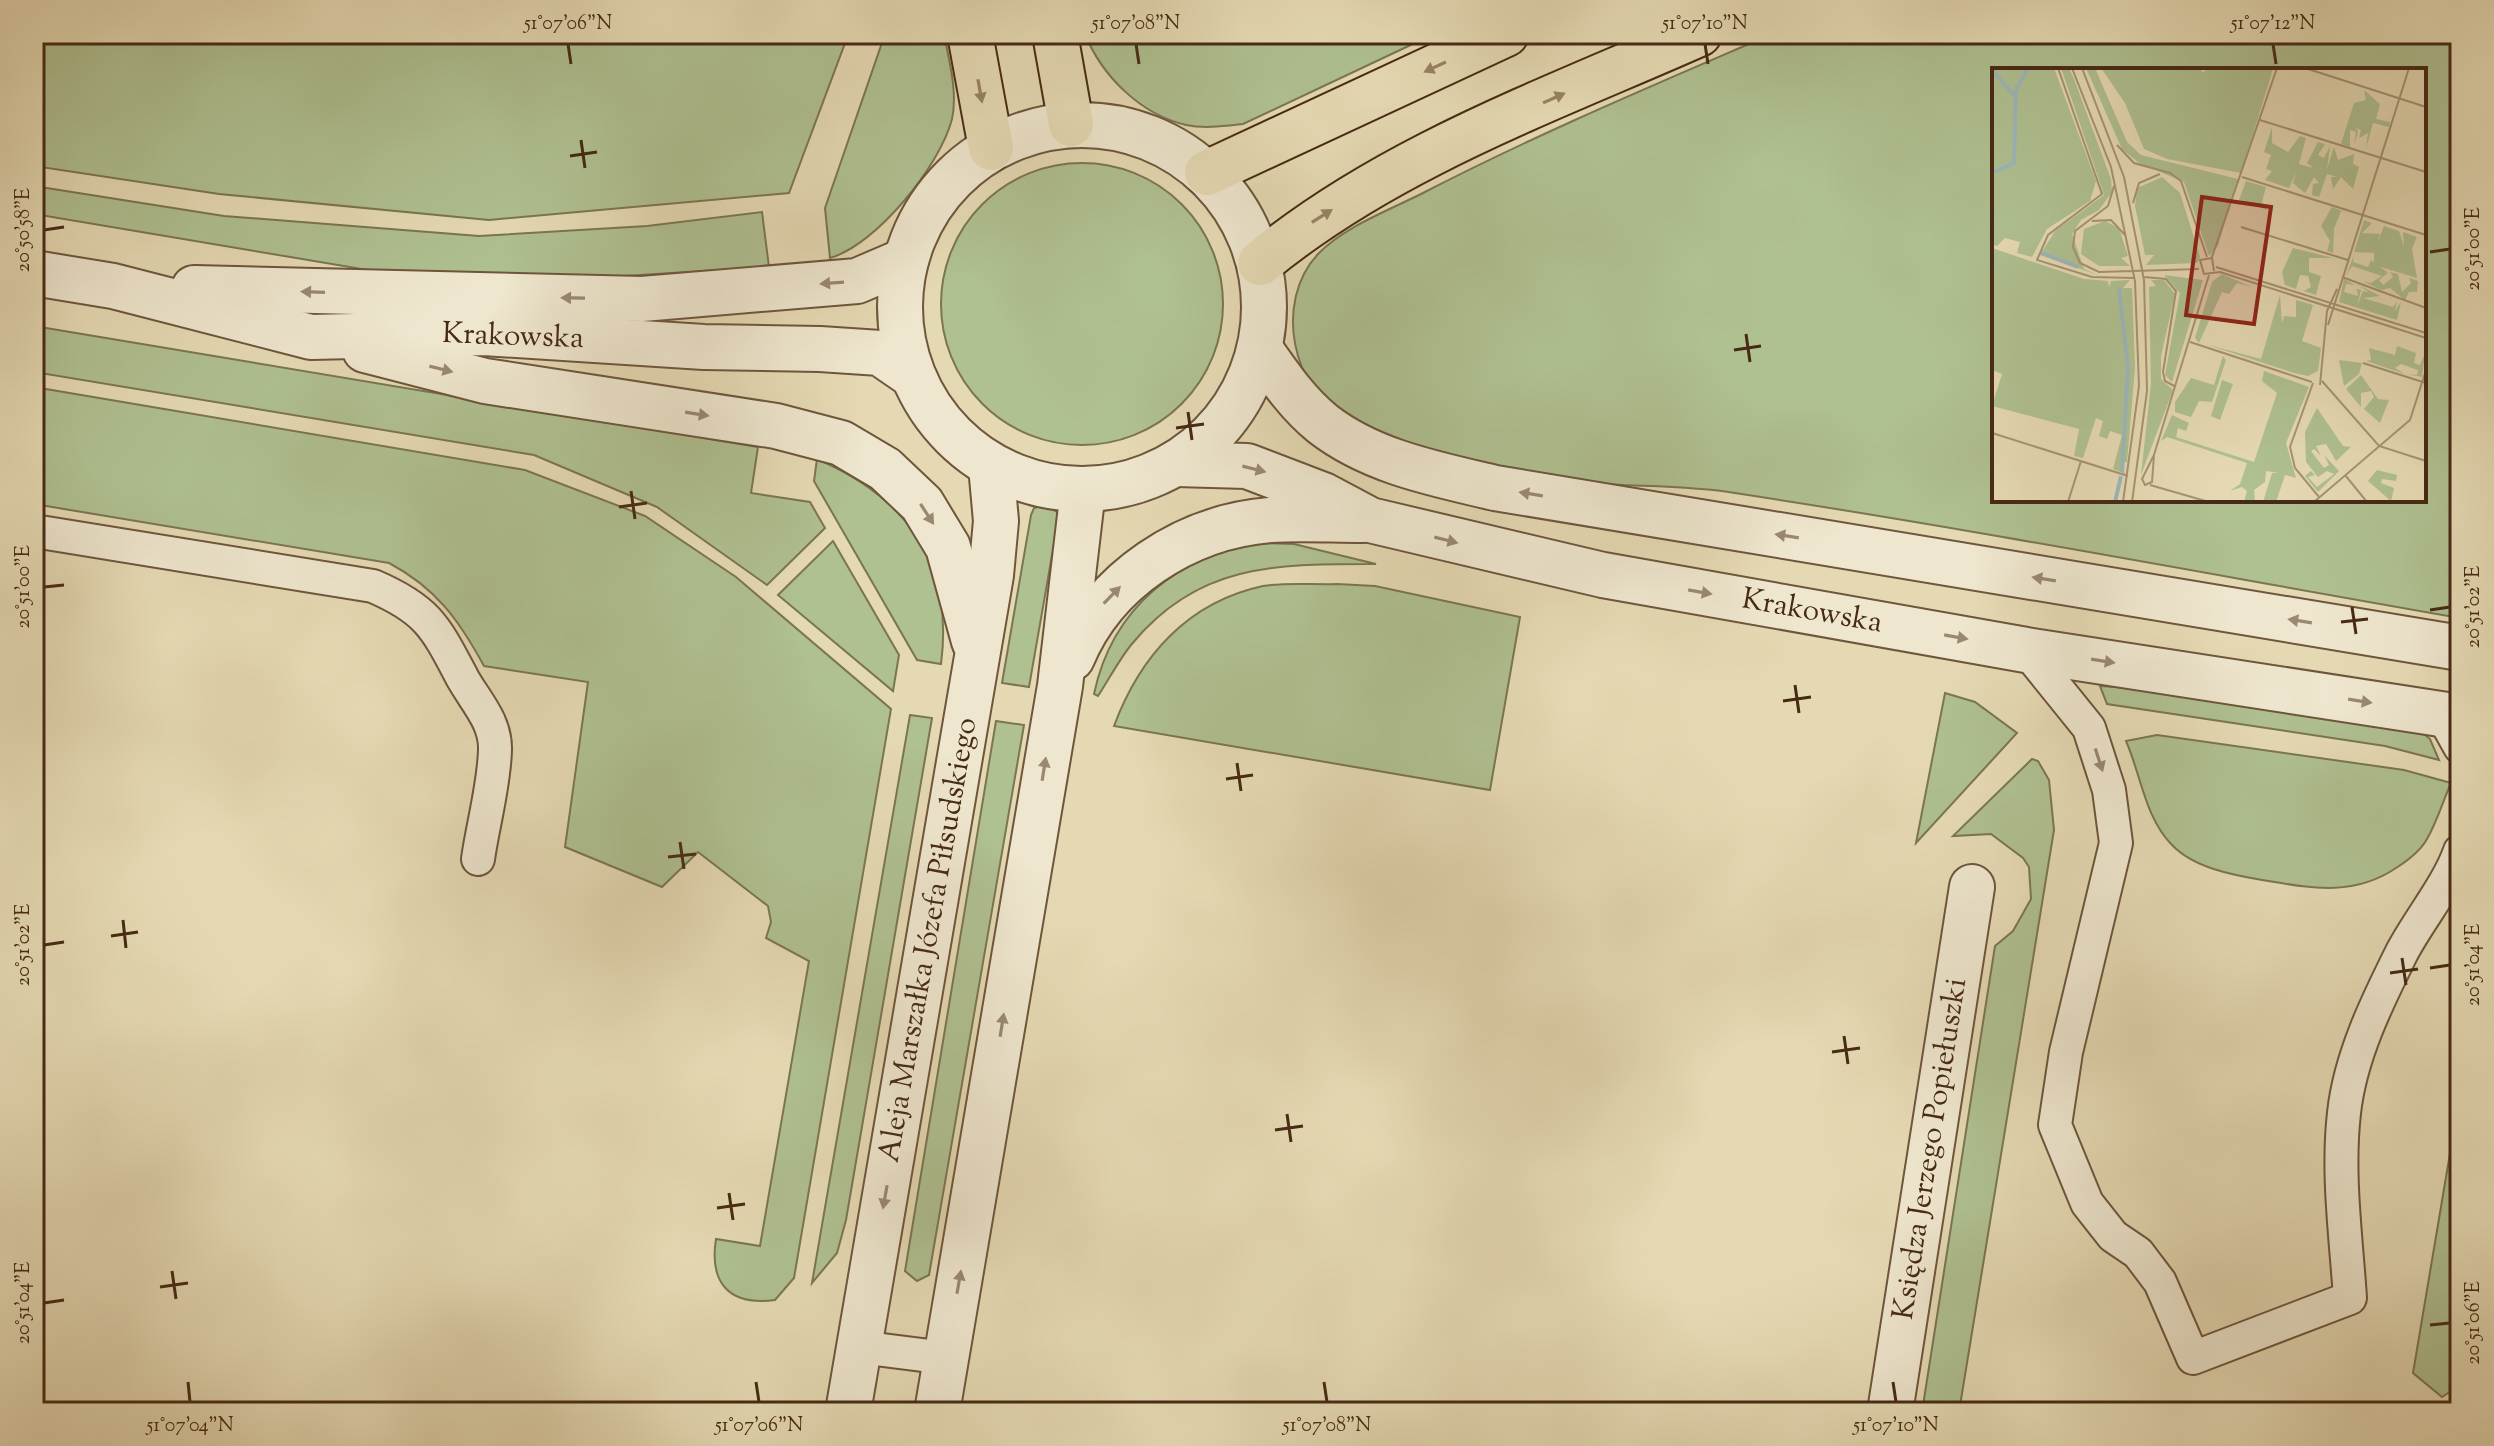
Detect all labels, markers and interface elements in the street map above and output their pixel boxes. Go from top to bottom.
text: 51°07'06"N [523,10,612,39]
text: 51°07'08"N [1091,10,1180,39]
text: 51°07'10"N [1661,10,1748,39]
text: 51°07'12"N [2230,10,2315,39]
one-way arrow [1423,60,1447,74]
inset map [1992,68,2426,502]
one-way arrow [975,79,987,104]
one-way arrow [1542,92,1566,105]
text: 20°50'58"E [10,188,39,272]
text: 20°51'00"E [2460,207,2489,291]
one-way arrow [1311,209,1334,224]
one-way arrow [819,276,844,289]
one-way arrow [300,286,325,298]
one-way arrow [560,292,585,304]
street label: Krakowska [441,313,585,361]
one-way arrow [428,364,453,376]
one-way arrow [685,408,710,421]
one-way arrow [1241,463,1266,475]
one-way arrow [1518,487,1543,500]
one-way arrow [920,503,935,524]
one-way arrow [1774,529,1799,542]
one-way arrow [1433,534,1458,546]
text: 20°51'00"E [10,545,39,629]
text: 20°51'02"E [2460,566,2489,648]
one-way arrow [2031,572,2056,584]
street label: Krakowska [1738,579,1886,646]
one-way arrow [1102,586,1120,605]
one-way arrow [1688,587,1713,599]
one-way arrow [2287,614,2312,627]
one-way arrow [1944,632,1969,644]
one-way arrow [2091,655,2116,668]
one-way arrow [2348,695,2373,707]
street label: Aleja Marszałka Józefa Piłsudskiego [869,714,989,1166]
one-way arrow [2094,748,2106,772]
one-way arrow [1039,756,1051,781]
text: 20°51'02"E [10,904,39,986]
text: 20°51'04"E [2460,924,2489,1006]
street label: Księdza Jerzego Popiełuszki [1883,975,1979,1323]
one-way arrow [996,1012,1009,1037]
one-way arrow [878,1185,891,1210]
text: 20°51'04"E [10,1262,39,1344]
one-way arrow [953,1269,965,1294]
text: 20°51'06"E [2460,1281,2489,1365]
text: 51°07'04"N [145,1412,234,1441]
text: 51°07'06"N [714,1412,803,1441]
text: 51°07'08"N [1282,1412,1371,1441]
text: 51°07'10"N [1852,1412,1939,1441]

